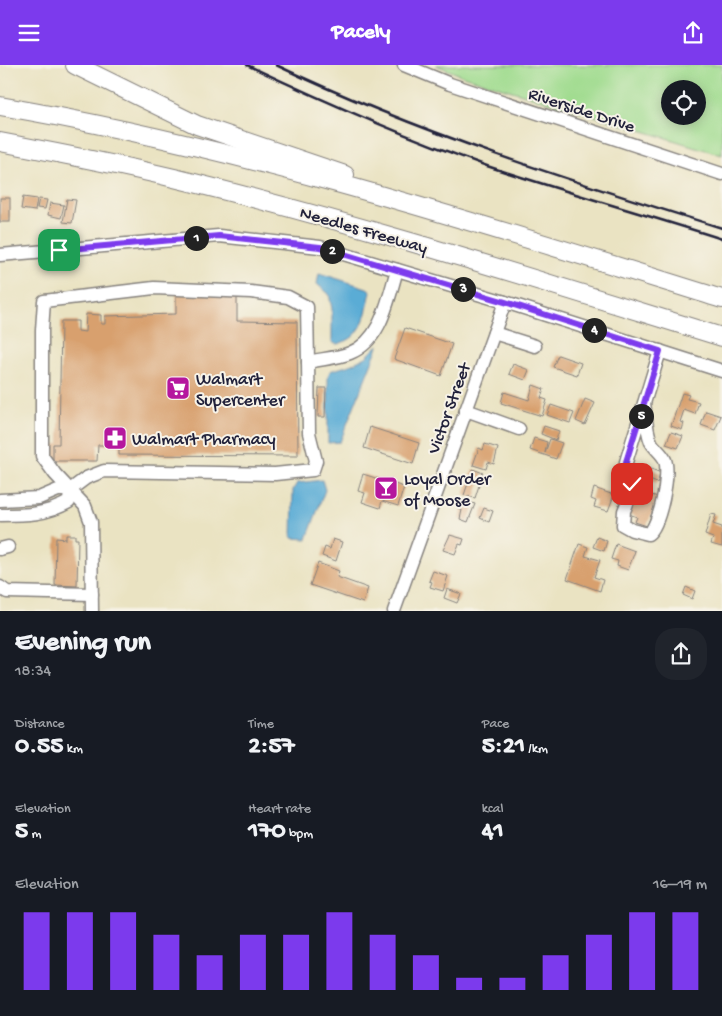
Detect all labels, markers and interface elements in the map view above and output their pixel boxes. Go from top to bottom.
icon: menu [15,19,43,47]
icon: share [679,19,707,47]
text: Pacely [332,20,390,46]
map controls [661,80,706,125]
button: locate [661,80,706,125]
street label: Riverside Drive [525,84,638,139]
street label: Needles Freeway [297,203,430,260]
pin: 1 [184,225,208,251]
pin [38,229,80,271]
text: 1 [194,230,199,247]
icon: arrive [45,236,73,264]
pin: 2 [320,239,344,263]
text: 2 [329,243,336,260]
pin: 3 [450,277,476,301]
text: 3 [460,281,467,298]
pin: 4 [582,317,606,343]
text: 4 [591,322,598,339]
street label: Victor Street [424,359,477,458]
place label: Walmart Supercenter [196,370,286,412]
supermarket icon: Walmart Supercenter [165,375,191,401]
pin: 5 [628,403,654,429]
text: 5 [638,408,645,425]
pharmacy icon: Walmart Pharmacy [102,425,128,451]
place label: Walmart Pharmacy [132,430,276,451]
pin [611,463,653,505]
place label: Loyal Order of Moose [404,470,492,512]
icon: check [618,470,646,498]
bar icon: Loyal Order of Moose [373,475,399,501]
text: Evening run [15,627,151,660]
button: share [655,628,707,680]
text: 18:34 [15,663,51,682]
text: Distance [15,716,64,733]
text: Time [248,716,274,733]
text: Pace [482,716,509,733]
text: 0.55 [15,733,63,762]
text: 2:57 [248,733,295,762]
text: 5:21 [482,733,525,762]
text: km [63,741,83,758]
text: /km [525,741,548,758]
text: Elevation [15,801,71,818]
text: Heart rate [248,801,311,818]
text: kcal [482,801,504,818]
text: 5 [15,818,28,847]
text: 170 [248,818,286,847]
text: 41 [482,818,504,847]
text: m [28,826,41,843]
text: bpm [286,826,313,843]
text: Elevation [15,876,79,895]
text: 16–19 m [653,876,707,895]

